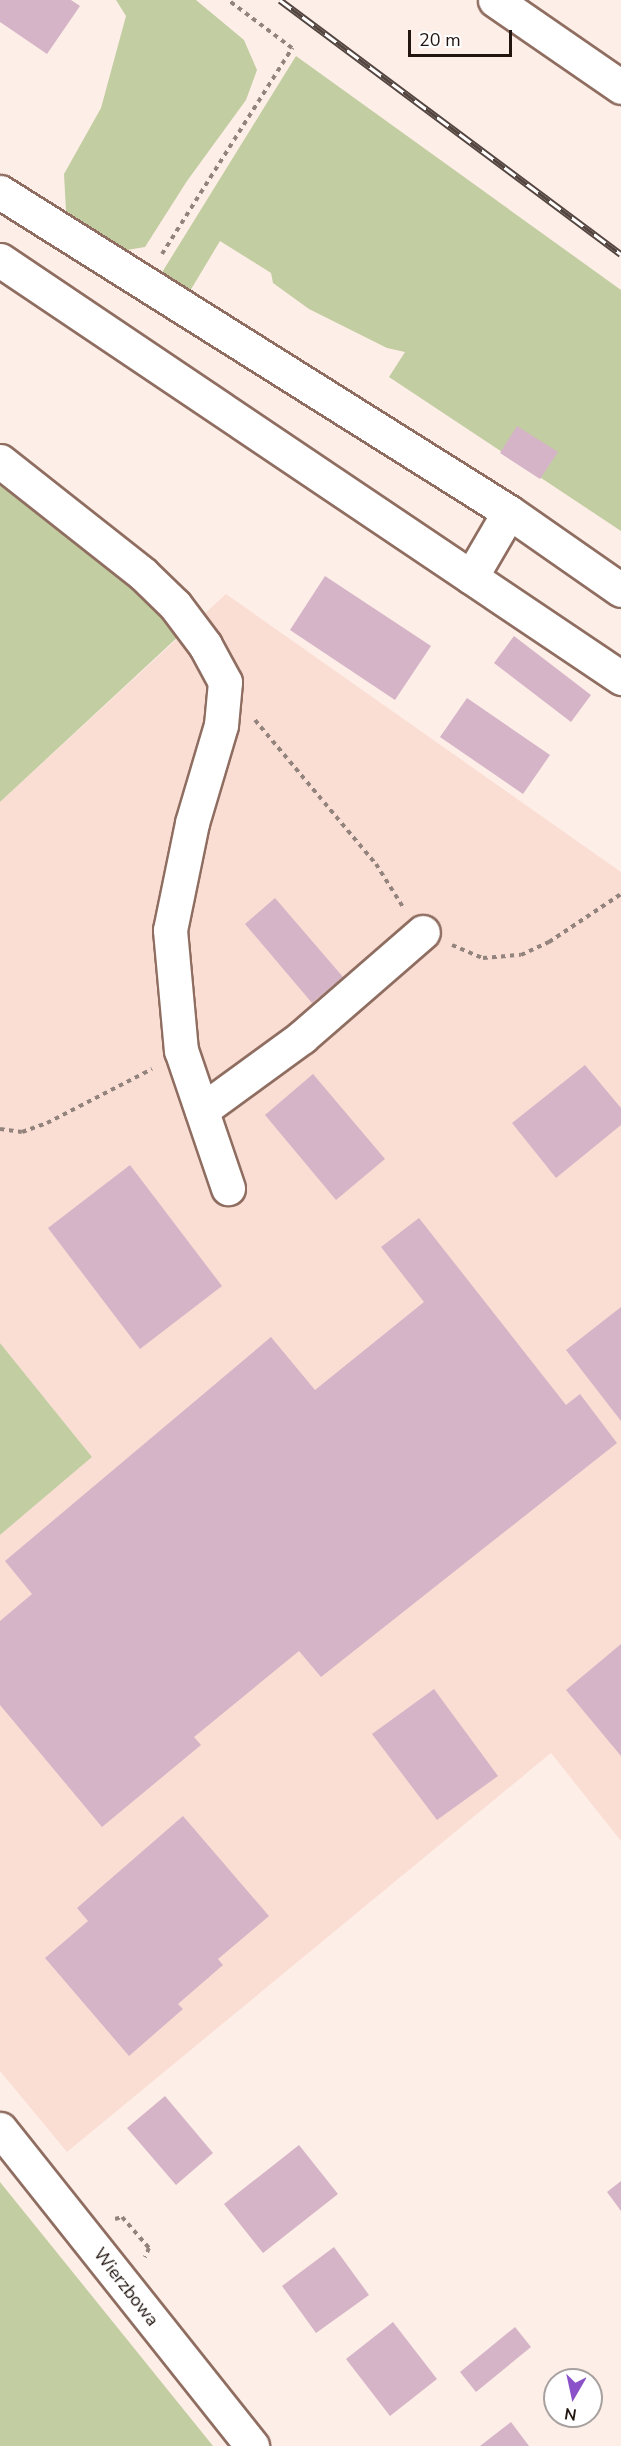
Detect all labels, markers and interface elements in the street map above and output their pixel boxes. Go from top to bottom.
scale bar [411,18,514,56]
text: 20 m [419,28,461,52]
street label: Wierzbowa [89,2244,163,2330]
north arrow [543,2368,603,2428]
text: N [563,2402,578,2426]

